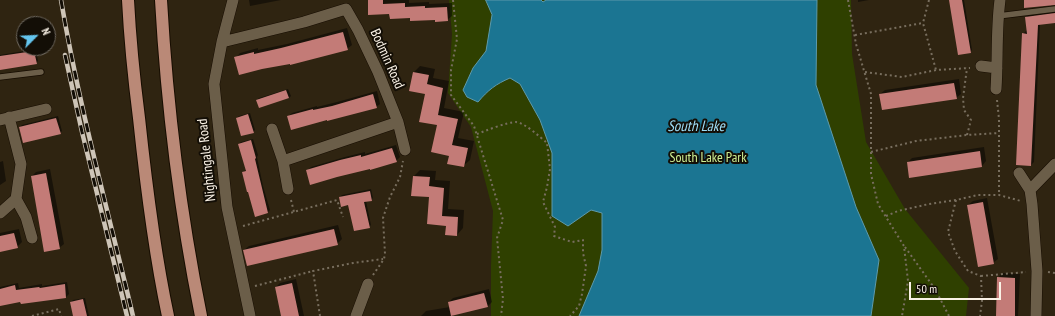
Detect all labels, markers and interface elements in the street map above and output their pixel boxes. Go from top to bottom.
north arrow [16,16,56,56]
text: N [38,26,54,37]
street label: Bodmin Road [366,26,408,92]
street label: Nightingale Road [194,118,220,202]
water label: South Lake [667,118,725,136]
park label: South Lake Park [669,150,747,166]
scale bar [911,274,1003,300]
text: 50 m [916,281,937,296]

